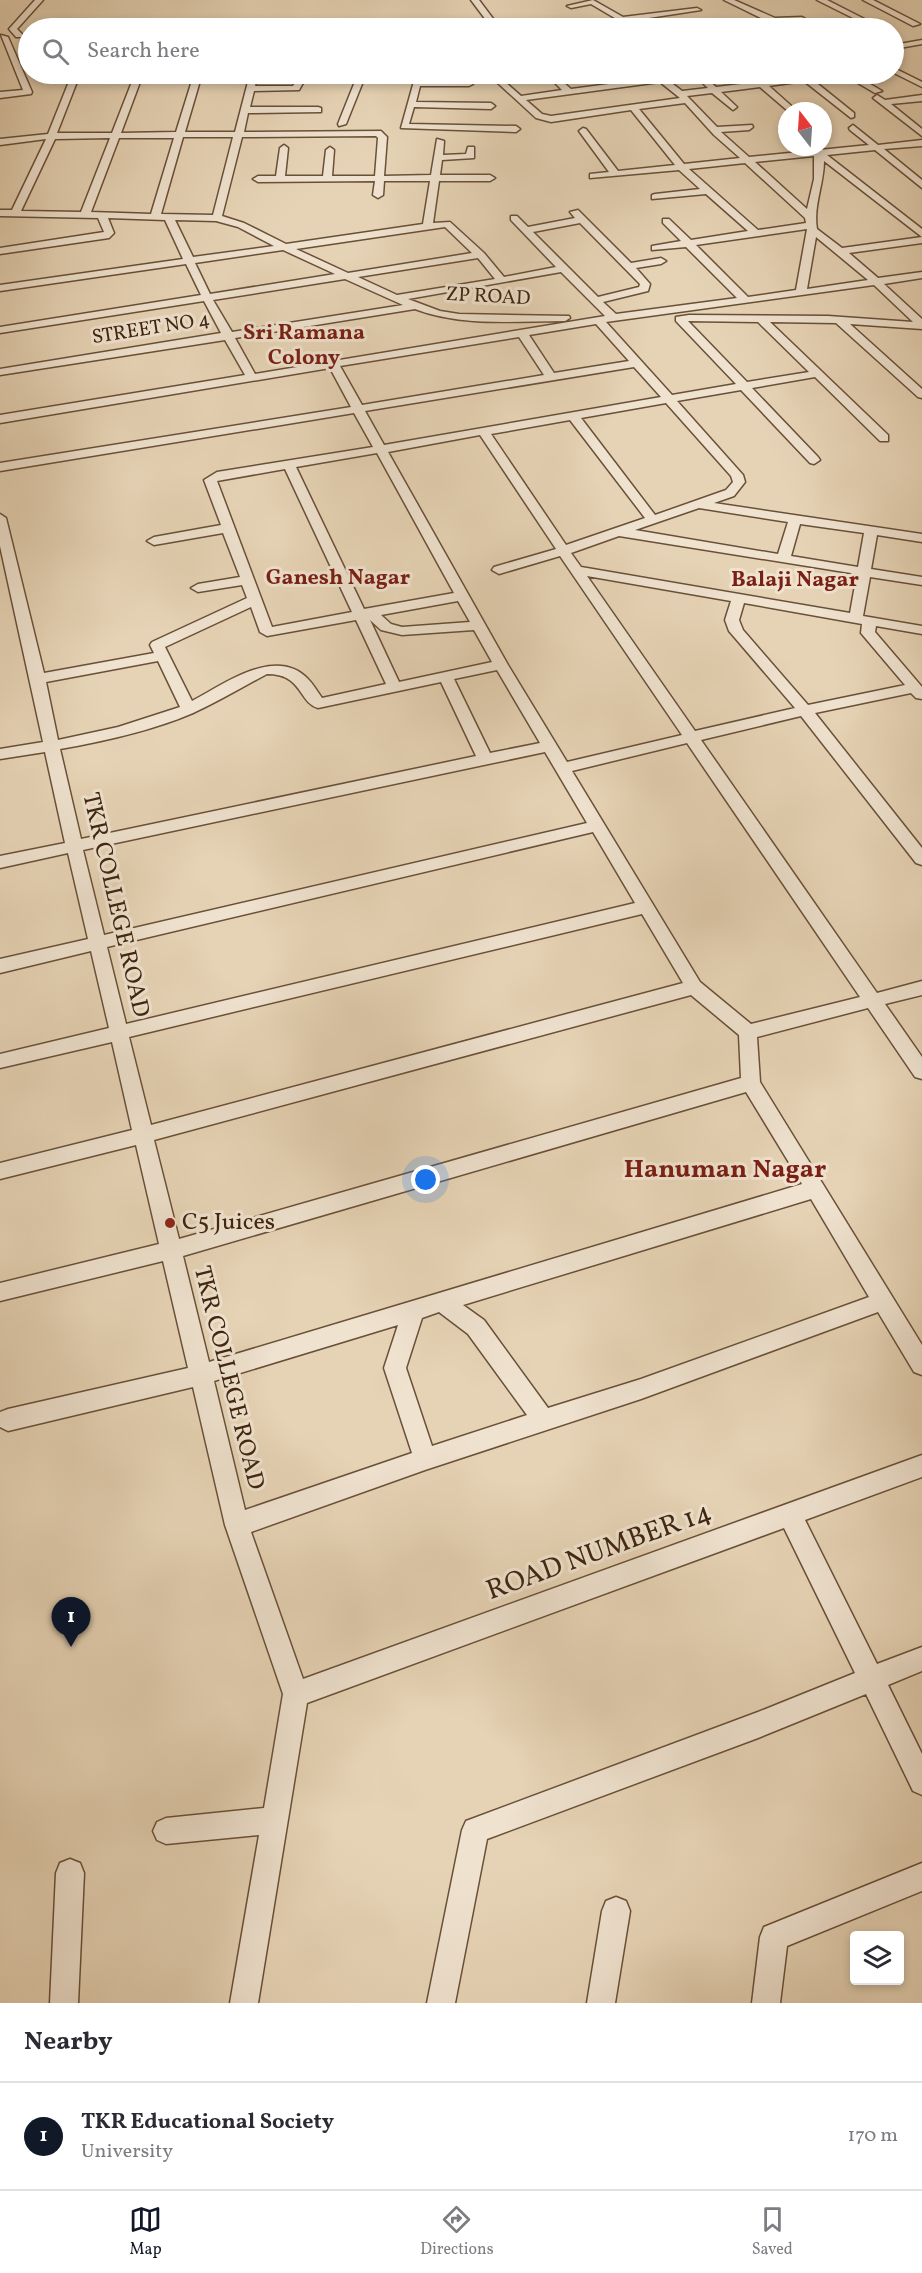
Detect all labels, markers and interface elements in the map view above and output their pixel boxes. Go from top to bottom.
search box [18,18,904,84]
icon: search [39,35,72,68]
text: Search here [87,36,200,67]
north arrow [778,102,832,156]
street label: ZP ROAD [445,281,531,313]
street label: STREET NO 4 [90,306,212,352]
district label: Sri Ramana Colony [243,318,365,374]
district label: Ganesh Nagar [266,563,411,594]
district label: Balaji Nagar [731,565,859,596]
street label: TKR COLLEGE ROAD [73,789,157,1021]
district label: Hanuman Nagar [624,1152,826,1188]
your location [411,1165,440,1194]
place label: C5 Juices [182,1206,275,1240]
marker: C5 Juices [163,1216,177,1230]
street label: TKR COLLEGE ROAD [184,1262,272,1494]
street label: ROAD NUMBER 14 [481,1493,717,1611]
pin: 1 [52,1598,90,1647]
map controls [850,1931,904,1985]
button: layers [850,1931,904,1985]
text: Nearby [24,2024,113,2060]
text: TKR Educational Society [81,2107,334,2138]
text: 1 [39,2122,48,2150]
text: 170 m [848,2122,898,2150]
text: University [81,2138,173,2166]
tab: Map [129,2203,162,2261]
tab: Directions [420,2203,494,2261]
tab: Saved [752,2203,793,2261]

